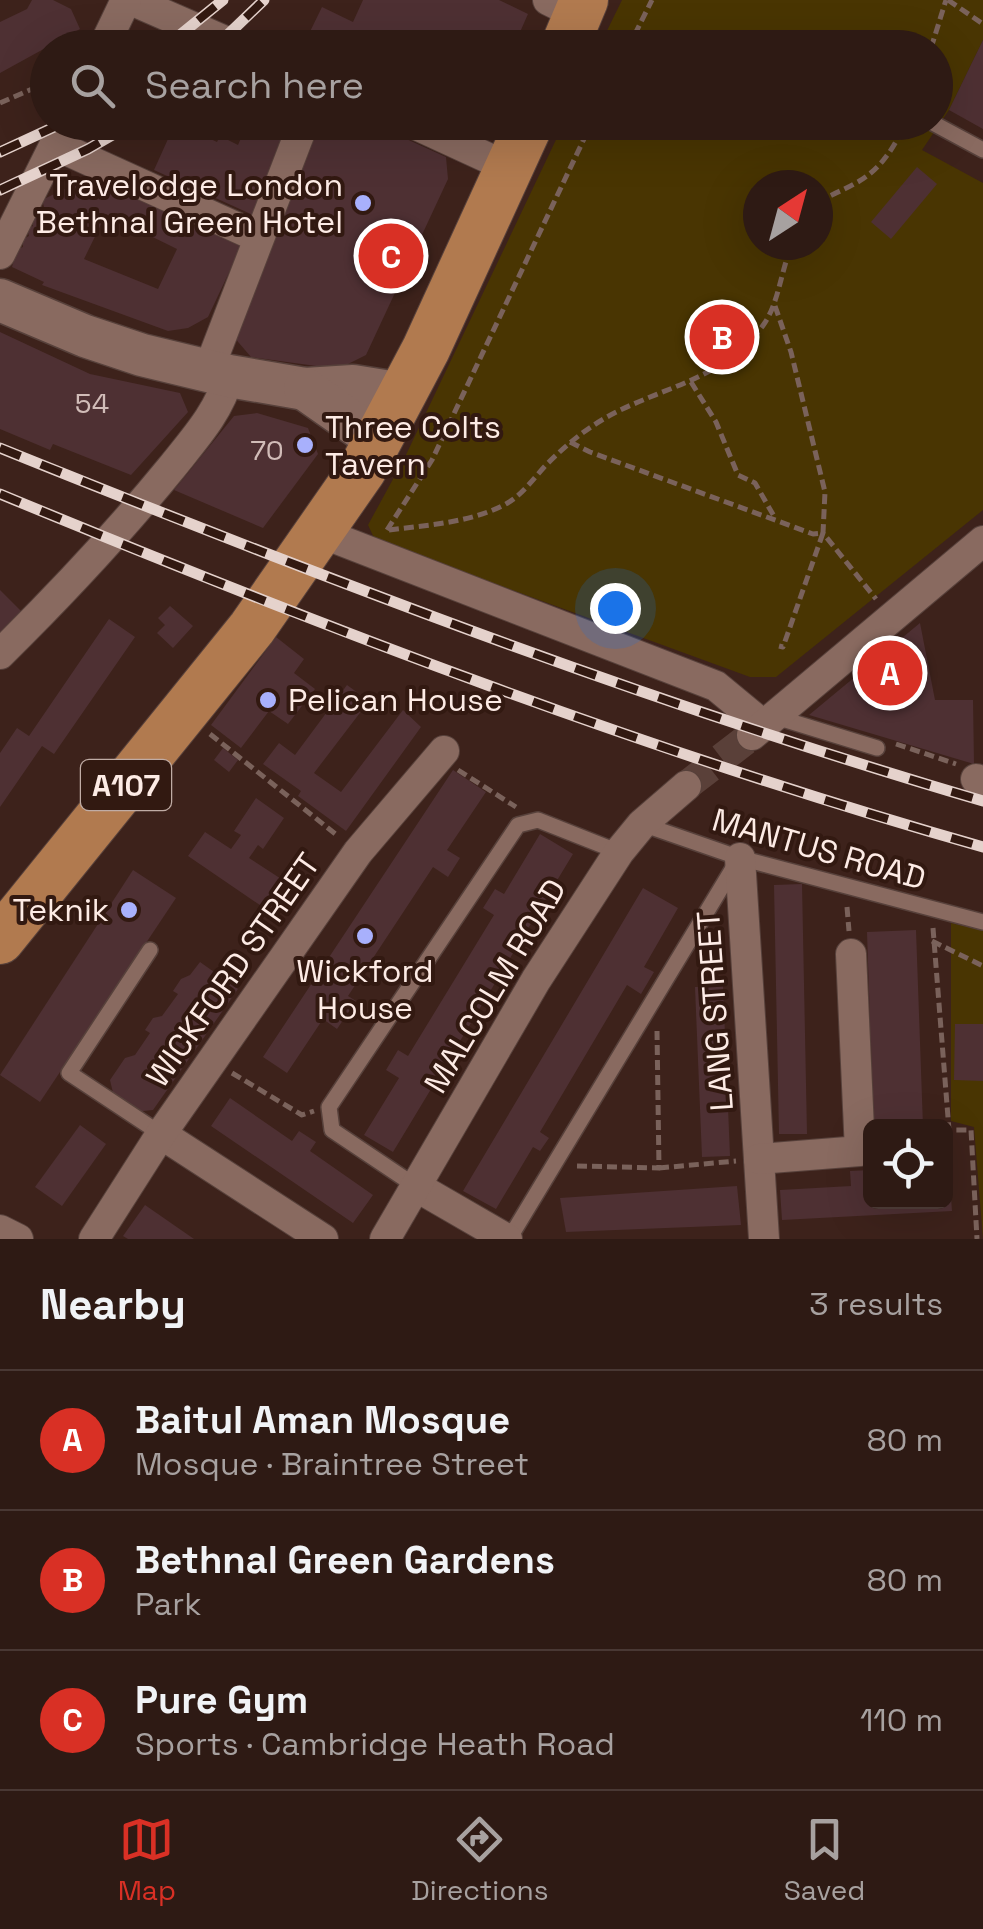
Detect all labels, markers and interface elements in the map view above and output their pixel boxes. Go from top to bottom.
search box [30,30,953,140]
icon: search [65,58,120,113]
text: Search here [145,61,364,109]
place label: Travelodge London Bethnal Green Hotel [36,165,343,242]
north arrow [743,170,833,260]
marker: Travelodge London Bethnal Green Hotel [352,192,374,214]
pin: C [358,218,424,294]
pin: B [690,300,754,374]
house number: 54 [75,385,109,421]
place label: Three Colts Tavern [325,407,501,484]
house number: 70 [250,432,284,468]
marker: Three Colts Tavern [294,434,316,456]
your location [590,583,641,634]
pin: A [858,636,922,710]
place label: Pelican House [288,680,503,720]
marker: Pelican House [257,689,279,711]
road number: A107 [81,760,171,810]
street label: MANTUS ROAD [708,799,930,899]
street label: WICKFORD STREET [137,845,329,1095]
street label: MALCOLM ROAD [415,872,575,1100]
place label: Teknik [13,890,109,930]
marker: Teknik [118,899,140,921]
street label: LANG STREET [688,909,742,1113]
marker: Wickford House [354,925,376,947]
place label: Wickford House [296,951,434,1028]
map controls [863,1119,953,1209]
button: locate [863,1119,953,1209]
text: Nearby [40,1278,186,1331]
text: 3 results [809,1284,943,1324]
text: Baitul Aman Mosque [135,1396,510,1444]
text: A [62,1420,83,1460]
text: 80 m [867,1420,943,1460]
text: Mosque · Braintree Street [135,1444,529,1484]
text: Bethnal Green Gardens [135,1536,555,1584]
text: B [62,1560,83,1600]
text: 80 m [867,1560,943,1600]
text: Park [135,1584,202,1624]
text: Pure Gym [135,1676,308,1724]
text: C [62,1700,83,1740]
text: 110 m [860,1700,943,1740]
text: Sports · Cambridge Heath Road [135,1724,615,1764]
tab: Map [118,1812,176,1908]
tab: Directions [411,1812,548,1908]
tab: Saved [784,1812,865,1908]

